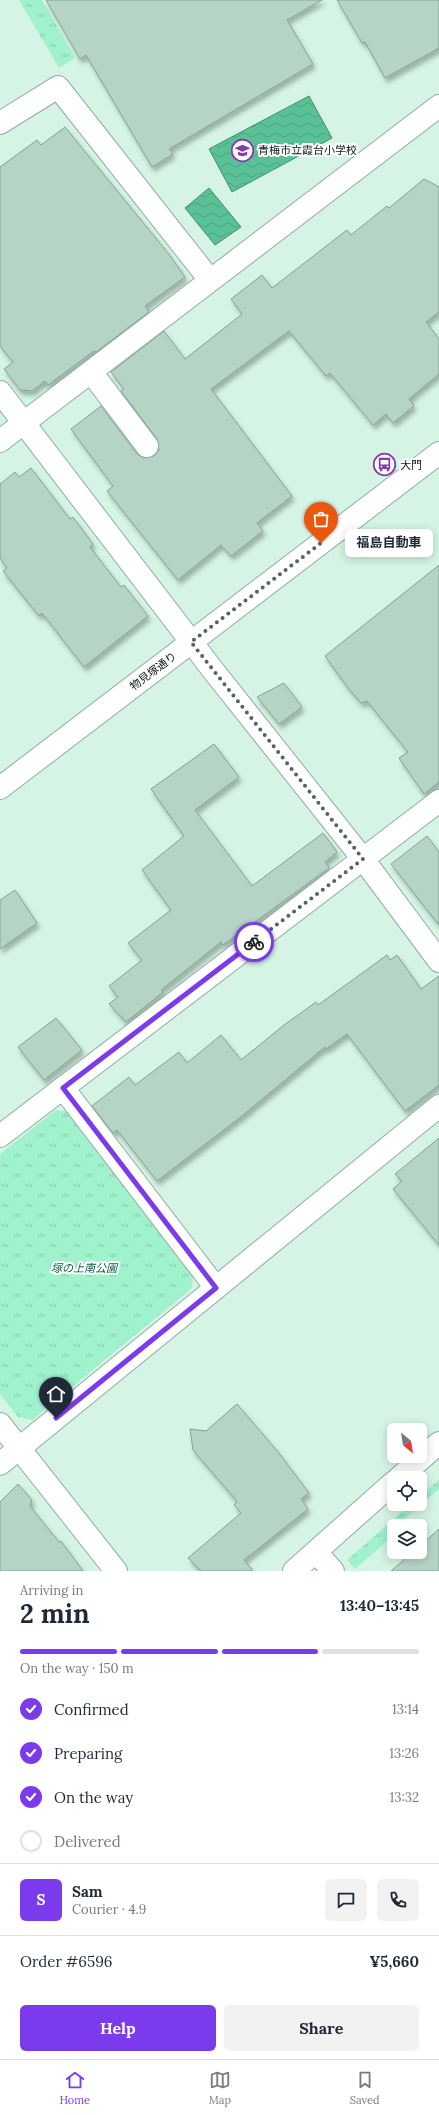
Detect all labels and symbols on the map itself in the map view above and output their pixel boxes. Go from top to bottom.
school or university icon: 青梅市立霞台小学校 [229,137,255,163]
place label: 青梅市立霞台小学校 [258,143,357,157]
bus stop icon: 大門 [371,452,397,478]
place label: 大門 [400,458,422,472]
pin [304,502,338,543]
callout: 福島自動車 [345,529,433,557]
street label: 物見塚通り [127,649,179,693]
courier [234,922,274,962]
park label: 塚の上南公園 [51,1261,119,1275]
pin [39,1377,73,1418]
north arrow [387,1423,427,1463]

